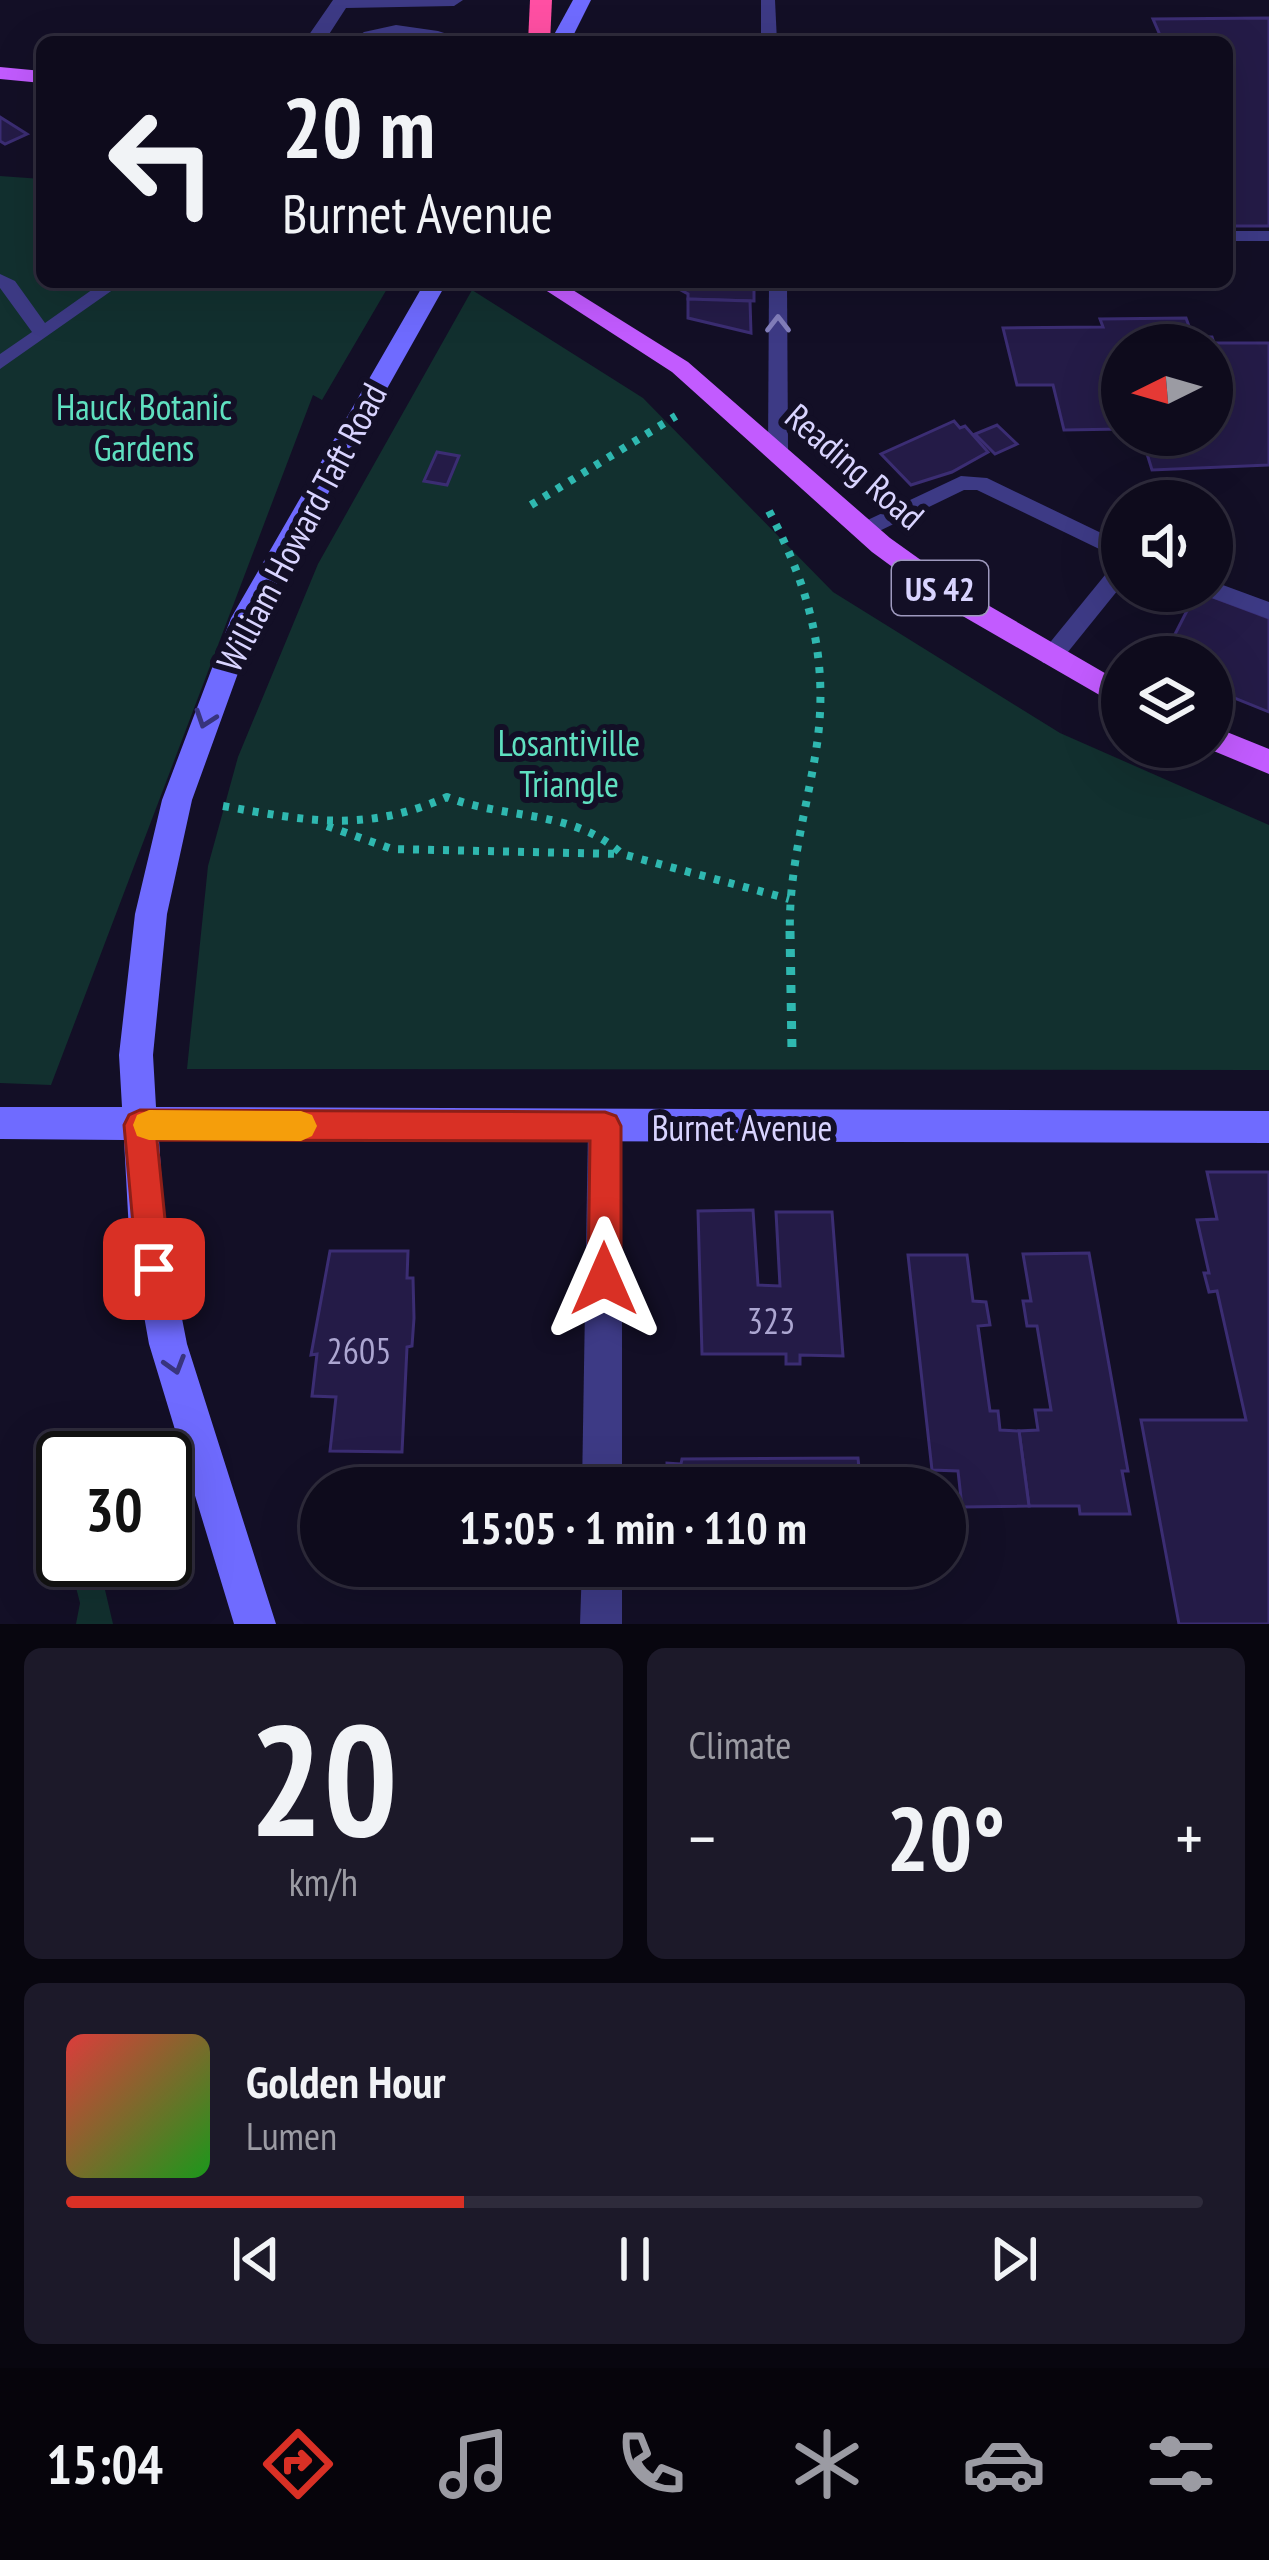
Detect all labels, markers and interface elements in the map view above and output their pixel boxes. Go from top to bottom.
text: 20 m [282,72,435,181]
icon: left [84,84,240,240]
text: Burnet Avenue [282,178,553,248]
one-way arrow [765,314,791,332]
north arrow [1101,324,1233,456]
map controls [1101,324,1233,768]
street label: William Howard Taft Road [205,375,397,679]
park label: Hauck Botanic Gardens [56,383,232,471]
street label: Reading Road [776,393,934,539]
button: sound [1101,480,1233,612]
road number: US 42 [892,561,988,615]
button: layers [1101,636,1233,768]
one-way arrow [194,708,219,729]
park label: Losantiville Triangle [498,719,640,807]
street label: Burnet Avenue [652,1104,832,1151]
position arrow [541,1216,667,1342]
pin [103,1218,205,1320]
icon: arrive [121,1236,187,1302]
house number: 323 [747,1297,795,1344]
house number: 2605 [327,1327,391,1374]
one-way arrow [160,1354,185,1375]
speed limit sign: 30 [36,1431,192,1587]
text: 15:05 · 1 min · 110 m [459,1498,807,1556]
text: 20 [249,1677,398,1879]
text: Climate [689,1719,791,1770]
text: 20° [886,1779,1005,1896]
text: − [689,1795,716,1880]
text: + [1176,1795,1203,1880]
text: km/h [289,1856,358,1907]
text: Golden Hour [246,2052,446,2110]
text: Lumen [246,2110,337,2161]
icon: previous [223,2226,289,2292]
icon: pause [602,2226,668,2292]
icon: next [981,2226,1047,2292]
icon: directions [256,2422,340,2506]
icon: music [432,2422,516,2506]
icon: phone [609,2422,693,2506]
icon: climate [785,2422,869,2506]
icon: car [962,2422,1046,2506]
icon: filters [1139,2422,1223,2506]
text: 15:04 [46,2429,163,2499]

